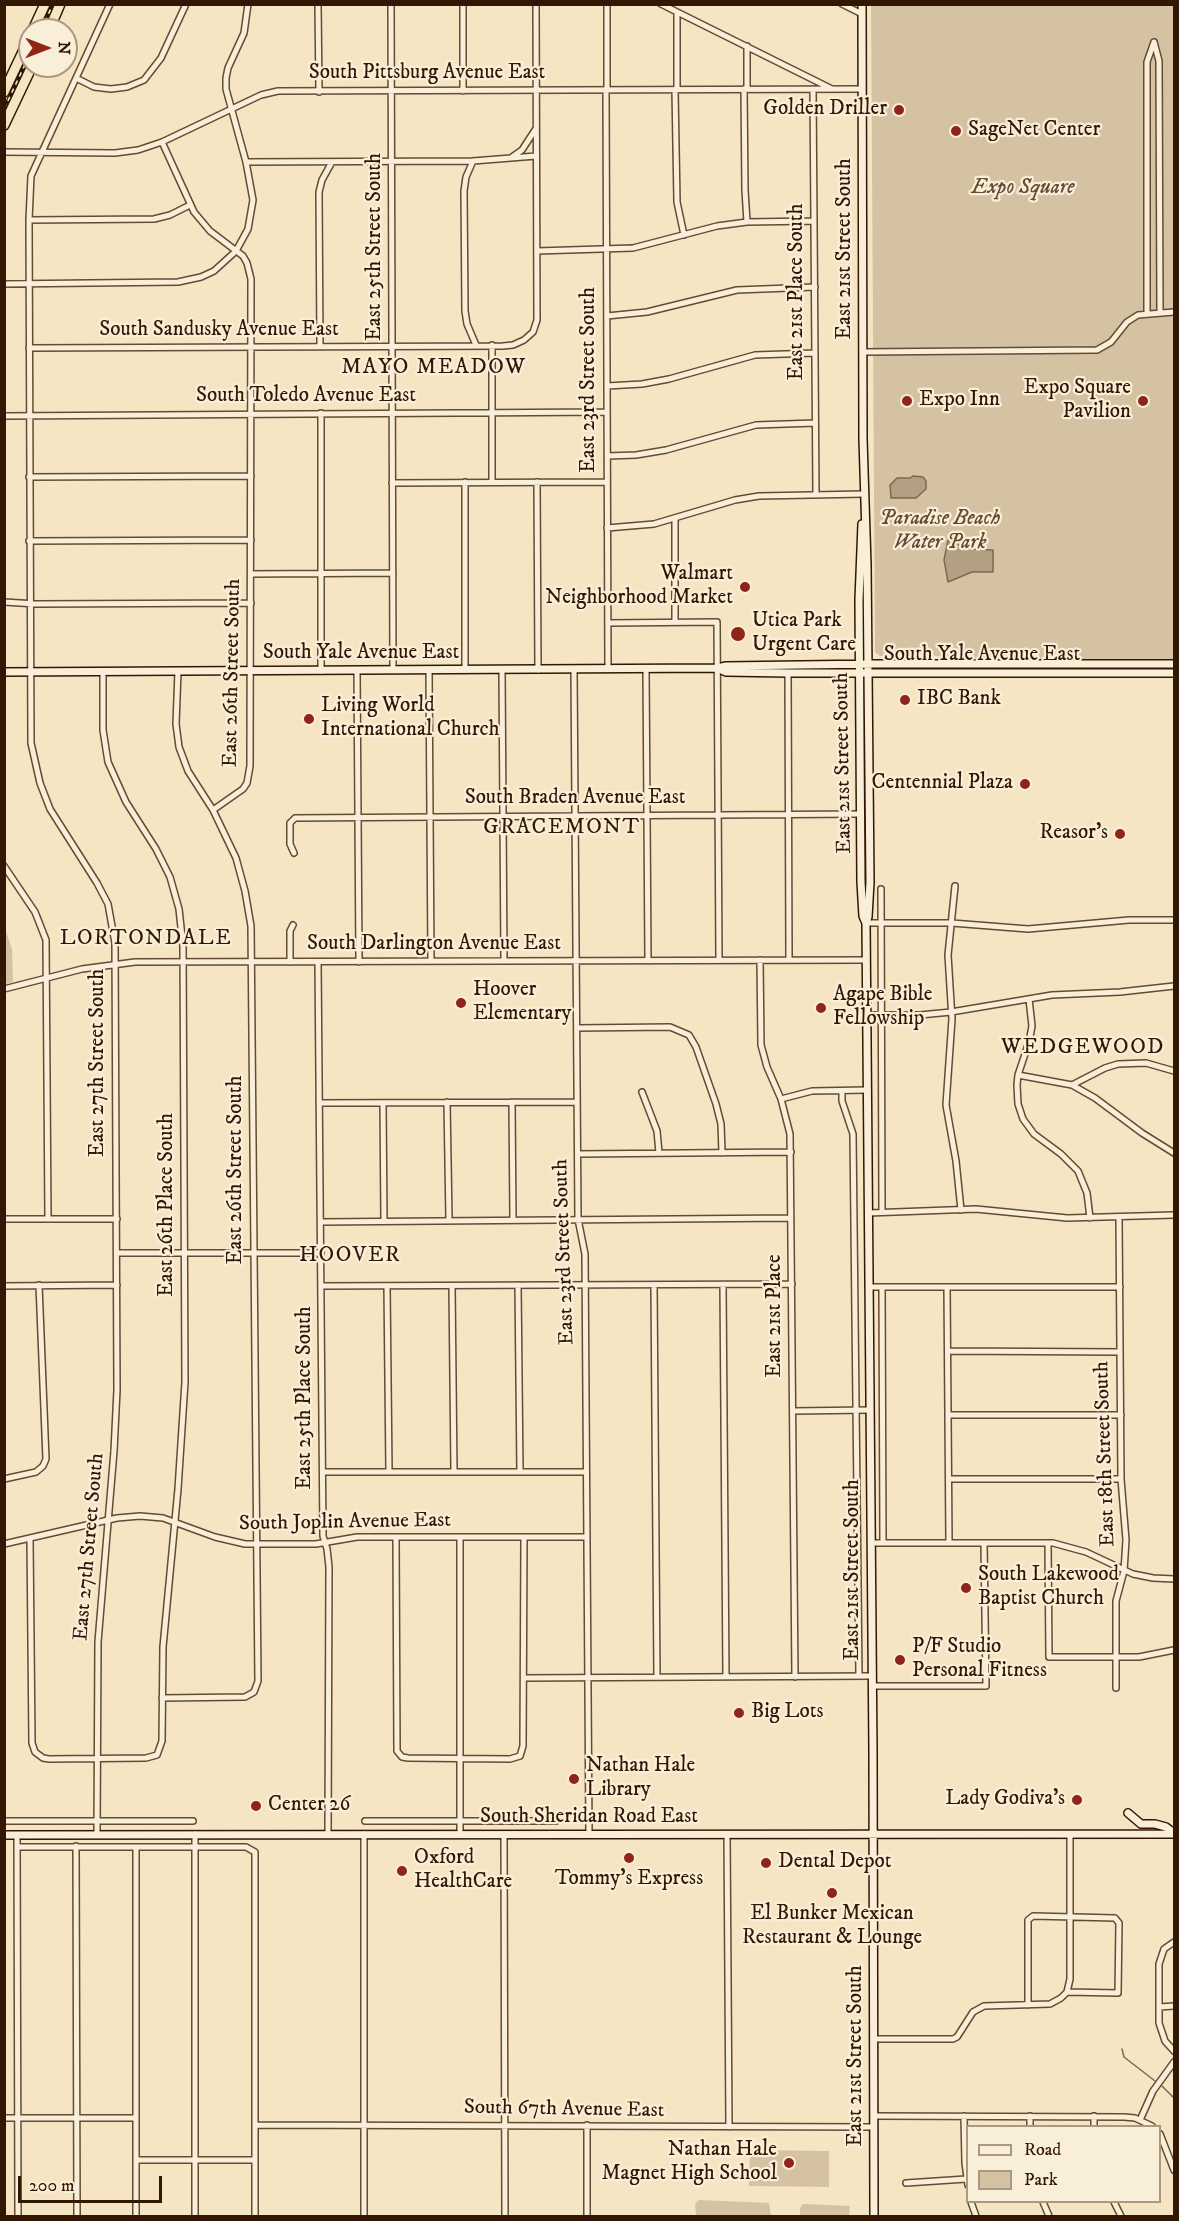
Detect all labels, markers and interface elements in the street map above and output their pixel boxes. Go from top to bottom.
north arrow [18,18,78,78]
text: N [54,41,74,55]
street label: South Pittsburg Avenue East [309,61,545,87]
place label: Golden Driller [763,97,887,123]
marker: Golden Driller [892,103,906,117]
place label: SageNet Center [968,118,1100,144]
marker: SageNet Center [949,124,963,138]
street label: East 25th Street South [363,153,389,341]
street label: East 21st Street South [833,158,859,340]
park label: Expo Square [972,176,1074,202]
street label: East 21st Place South [785,204,811,380]
street label: East 23rd Street South [577,287,603,473]
street label: South Sandusky Avenue East [99,318,339,344]
district label: MAYO MEADOW [341,355,527,381]
place label: Expo Square Pavilion [1024,376,1131,426]
street label: South Toledo Avenue East [196,384,416,410]
place label: Expo Inn [919,388,1000,414]
marker: Expo Inn [900,394,914,408]
marker: Expo Square Pavilion [1136,394,1150,408]
park label: Paradise Beach Water Park [880,507,1000,557]
place label: Walmart Neighborhood Market [545,562,733,612]
street label: East 26th Street South [219,578,247,768]
marker: Walmart Neighborhood Market [738,580,752,594]
place label: Utica Park Urgent Care [752,609,856,659]
marker: Utica Park Urgent Care [729,625,747,643]
street label: South Yale Avenue East [263,641,459,667]
street label: South Yale Avenue East [884,643,1080,669]
street label: East 21st Street South [830,672,858,854]
place label: IBC Bank [917,687,1001,713]
marker: IBC Bank [898,693,912,707]
place label: Living World International Church [321,694,499,744]
marker: Living World International Church [302,712,316,726]
place label: Centennial Plaza [872,771,1013,797]
marker: Centennial Plaza [1018,777,1032,791]
street label: South Braden Avenue East [465,786,685,812]
district label: GRACEMONT [483,815,641,841]
place label: Reasor's [1039,821,1108,847]
marker: Reasor's [1113,827,1127,841]
district label: LORTONDALE [60,926,232,952]
street label: South Darlington Avenue East [307,932,561,958]
street label: East 27th Street South [86,969,112,1157]
place label: Hoover Elementary [473,978,571,1028]
place label: Agape Bible Fellowship [833,983,933,1033]
marker: Hoover Elementary [454,996,468,1010]
marker: Agape Bible Fellowship [814,1001,828,1015]
district label: WEDGEWOOD [1001,1035,1165,1061]
street label: East 26th Street South [224,1076,250,1264]
street label: East 26th Place South [155,1113,181,1297]
street label: East 23rd Street South [549,1159,581,1345]
district label: HOOVER [299,1243,401,1269]
street label: East 21st Place [763,1254,789,1378]
street label: East 25th Place South [293,1306,319,1490]
street label: East 18th Street South [1090,1361,1122,1547]
street label: East 27th Street South [69,1452,111,1642]
street label: East 21st Street South [841,1479,867,1661]
street label: South Joplin Avenue East [239,1509,451,1537]
place label: South Lakewood Baptist Church [978,1563,1119,1613]
marker: South Lakewood Baptist Church [959,1581,973,1595]
place label: P/F Studio Personal Fitness [912,1635,1047,1685]
marker: P/F Studio Personal Fitness [893,1653,907,1667]
place label: Big Lots [751,1700,823,1726]
marker: Big Lots [732,1706,746,1720]
place label: Nathan Hale Library [586,1754,695,1804]
marker: Nathan Hale Library [567,1772,581,1786]
place label: Lady Godiva's [945,1787,1065,1813]
place label: Center 26 [268,1793,351,1819]
marker: Lady Godiva's [1070,1793,1084,1807]
marker: Center 26 [249,1799,263,1813]
street label: South Sheridan Road East [480,1805,698,1831]
place label: Oxford HealthCare [414,1846,512,1896]
place label: Dental Depot [778,1850,891,1876]
marker: Tommy's Express [622,1851,636,1865]
marker: Dental Depot [759,1856,773,1870]
marker: Oxford HealthCare [395,1864,409,1878]
place label: Tommy's Express [555,1867,703,1893]
marker: El Bunker Mexican Restaurant & Lounge [825,1886,839,1900]
place label: El Bunker Mexican Restaurant & Lounge [742,1902,922,1952]
street label: East 21st Street South [844,1965,870,2147]
street label: South 67th Avenue East [464,2096,664,2124]
legend [966,2125,1161,2203]
place label: Nathan Hale Magnet High School [601,2138,777,2188]
text: Road [1024,2139,1061,2161]
marker: Nathan Hale Magnet High School [782,2156,796,2170]
scale bar [21,2164,165,2202]
text: Park [1024,2169,1058,2191]
text: 200 m [29,2175,75,2197]

